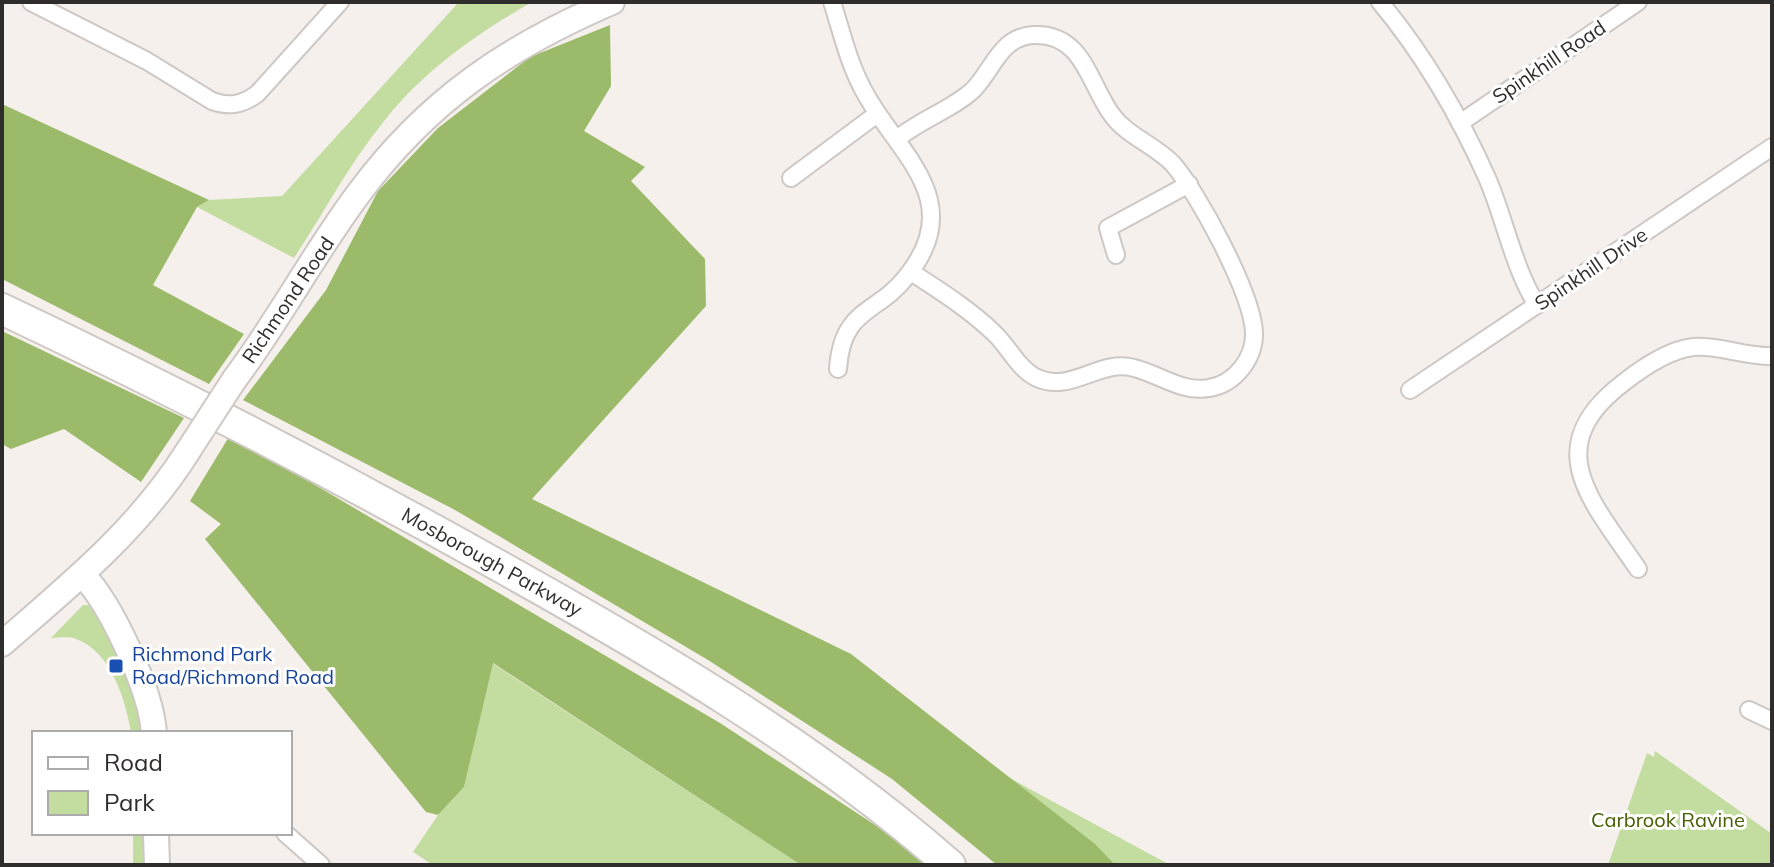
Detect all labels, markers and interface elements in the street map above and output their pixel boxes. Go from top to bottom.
street label: Spinkhill Road [1487,14,1610,109]
street label: Spinkhill Drive [1530,222,1652,316]
street label: Richmond Road [236,232,339,368]
street label: Mosborough Parkway [398,502,587,622]
place label: Richmond Park Road/Richmond Road [132,641,334,689]
marker: Richmond Park Road/Richmond Road [107,657,125,675]
legend [32,731,292,835]
text: Road [104,747,163,777]
text: Park [104,787,155,817]
park label: Carbrook Ravine [1591,807,1745,832]

